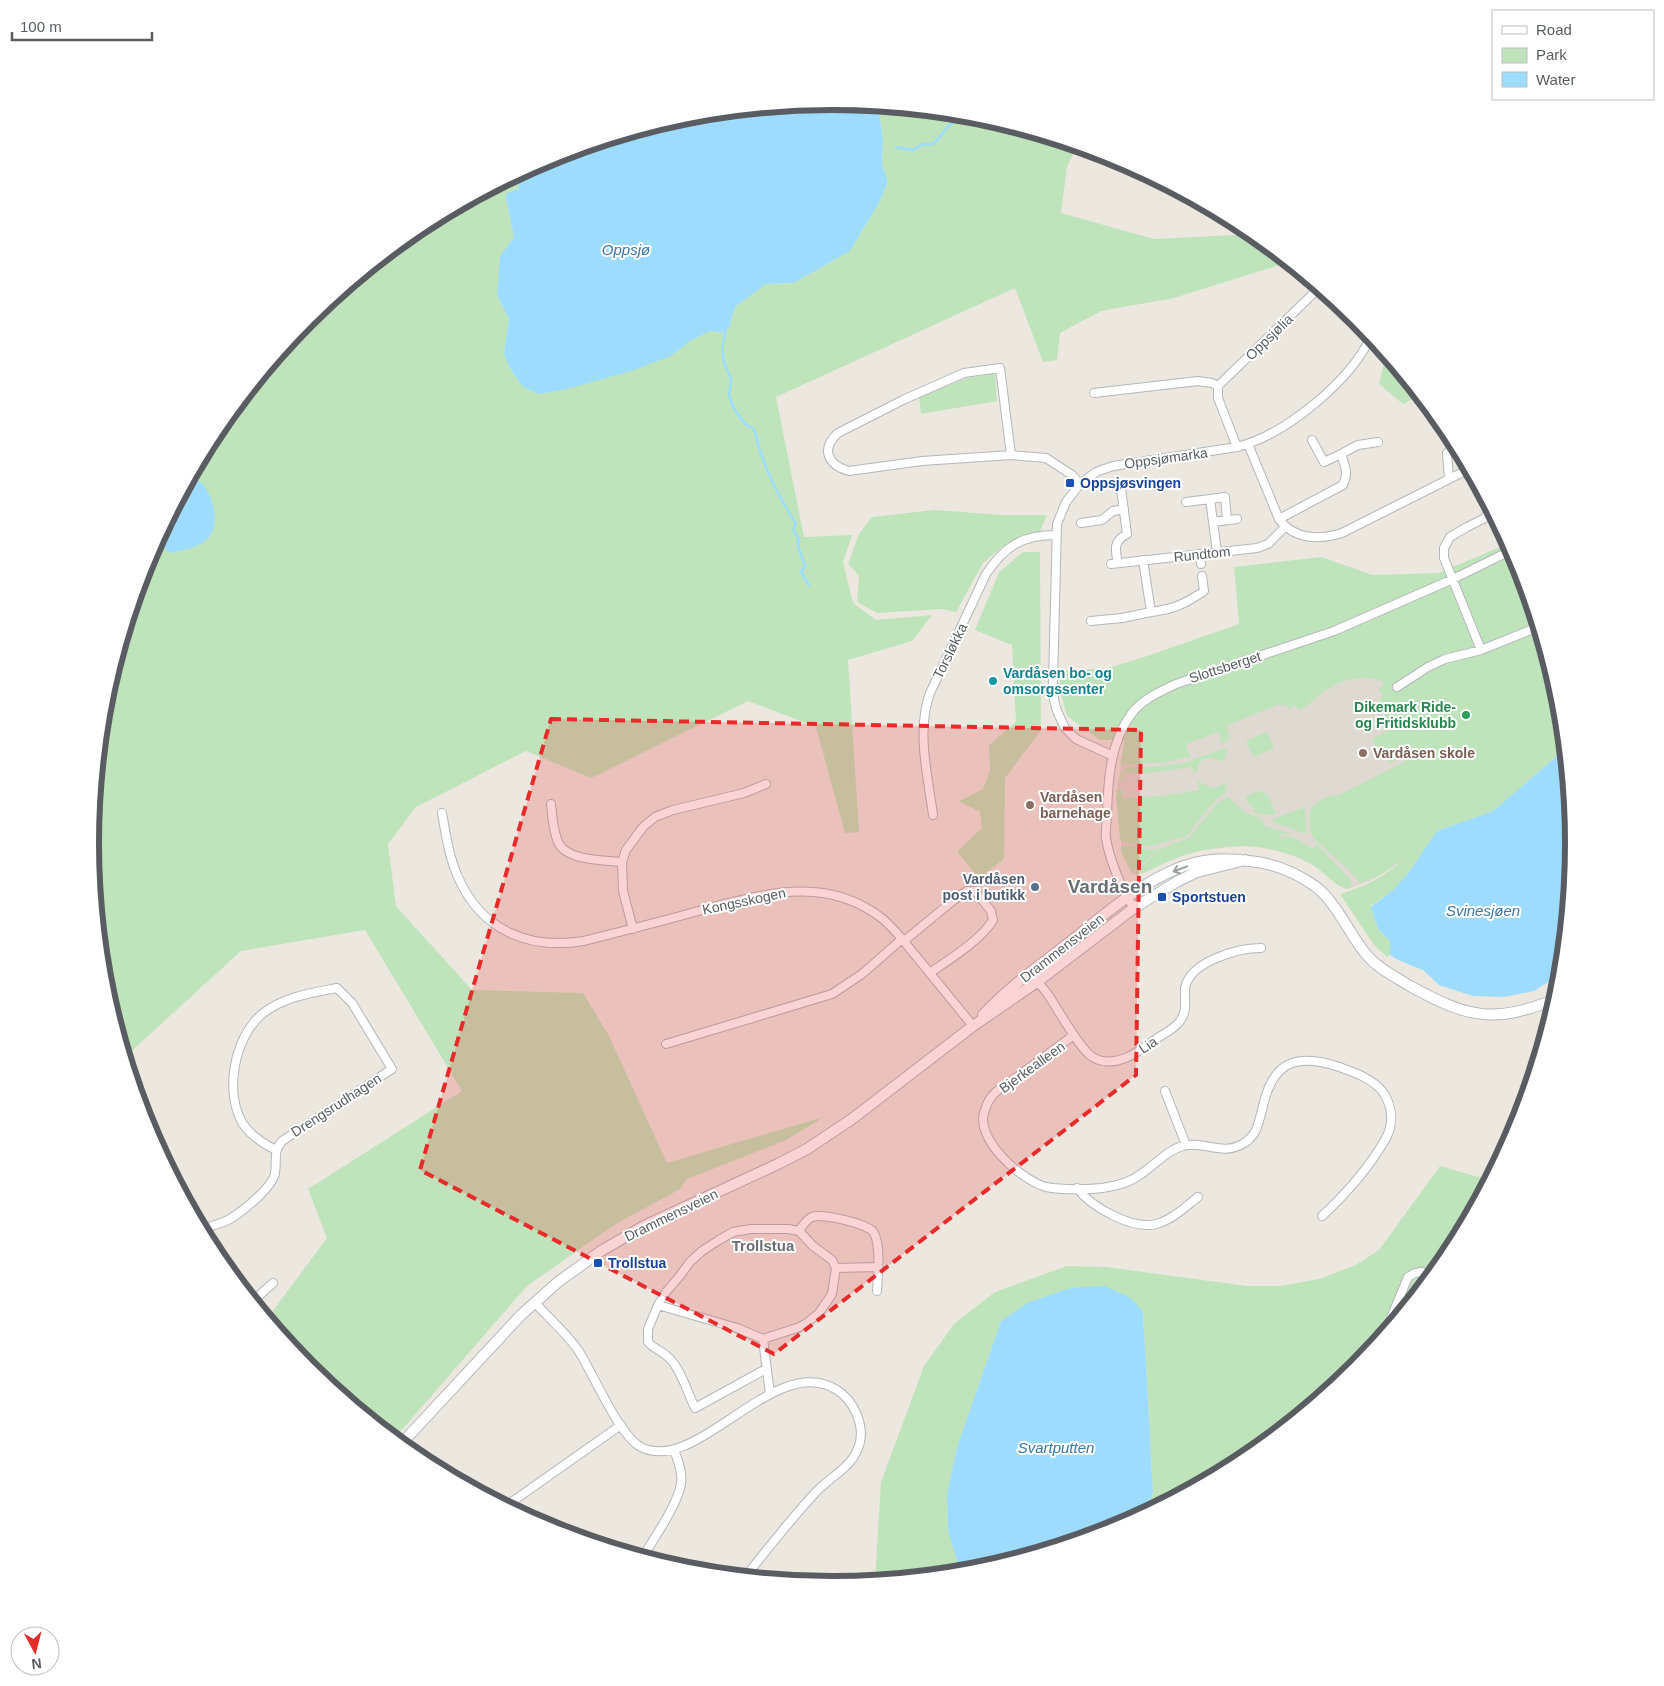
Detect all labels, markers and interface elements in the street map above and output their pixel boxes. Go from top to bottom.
scale bar [12,10,152,42]
legend [1492,10,1654,100]
text: 100 m [20,18,62,35]
text: Road [1536,21,1572,38]
text: Park [1536,46,1567,63]
text: Water [1536,71,1575,88]
water label: Oppsjø [602,241,650,258]
street label: Oppsjølia [1242,311,1296,363]
street label: Oppsjømarka [1123,444,1209,472]
place label: Oppsjøsvingen [1080,475,1181,491]
marker: Oppsjøsvingen [1064,477,1076,489]
street label: Rundtom [1173,543,1231,565]
street label: Torsløkka [930,620,970,681]
street label: Slottsberget [1187,648,1263,686]
place label: Vardåsen bo- og omsorgssenter [1003,665,1112,697]
marker: Vardåsen bo- og omsorgssenter [987,675,999,687]
place label: Dikemark Ride- og Fritidsklubb [1354,699,1456,731]
marker: Dikemark Ride- og Fritidsklubb [1460,709,1472,721]
place label: Vardåsen skole [1373,745,1475,761]
marker: Vardåsen skole [1357,747,1369,759]
place label: Vardåsen barnehage [1040,789,1111,821]
marker: Vardåsen barnehage [1024,799,1036,811]
one-way arrow [1173,864,1188,874]
place label: Vardåsen post i butikk [943,871,1025,903]
district label: Vardåsen [1068,876,1152,897]
marker: Vardåsen post i butikk [1029,881,1041,893]
street label: Kongsskogen [701,884,787,918]
place label: Sportstuen [1172,889,1246,905]
marker: Sportstuen [1156,891,1168,903]
water label: Svinesjøen [1446,902,1520,919]
street label: Drammensveien [1017,910,1107,986]
street label: Lia [1136,1033,1160,1057]
street label: Bjerkealleen [996,1038,1068,1096]
street label: Drengsrudhagen [288,1070,384,1140]
street label: Drammensveien [622,1185,720,1245]
district label: Trollstua [732,1237,795,1254]
place label: Trollstua [608,1255,667,1271]
marker: Trollstua [592,1257,604,1269]
water label: Svartputten [1018,1439,1094,1456]
north arrow [10,1626,60,1676]
text: N [31,1655,43,1672]

